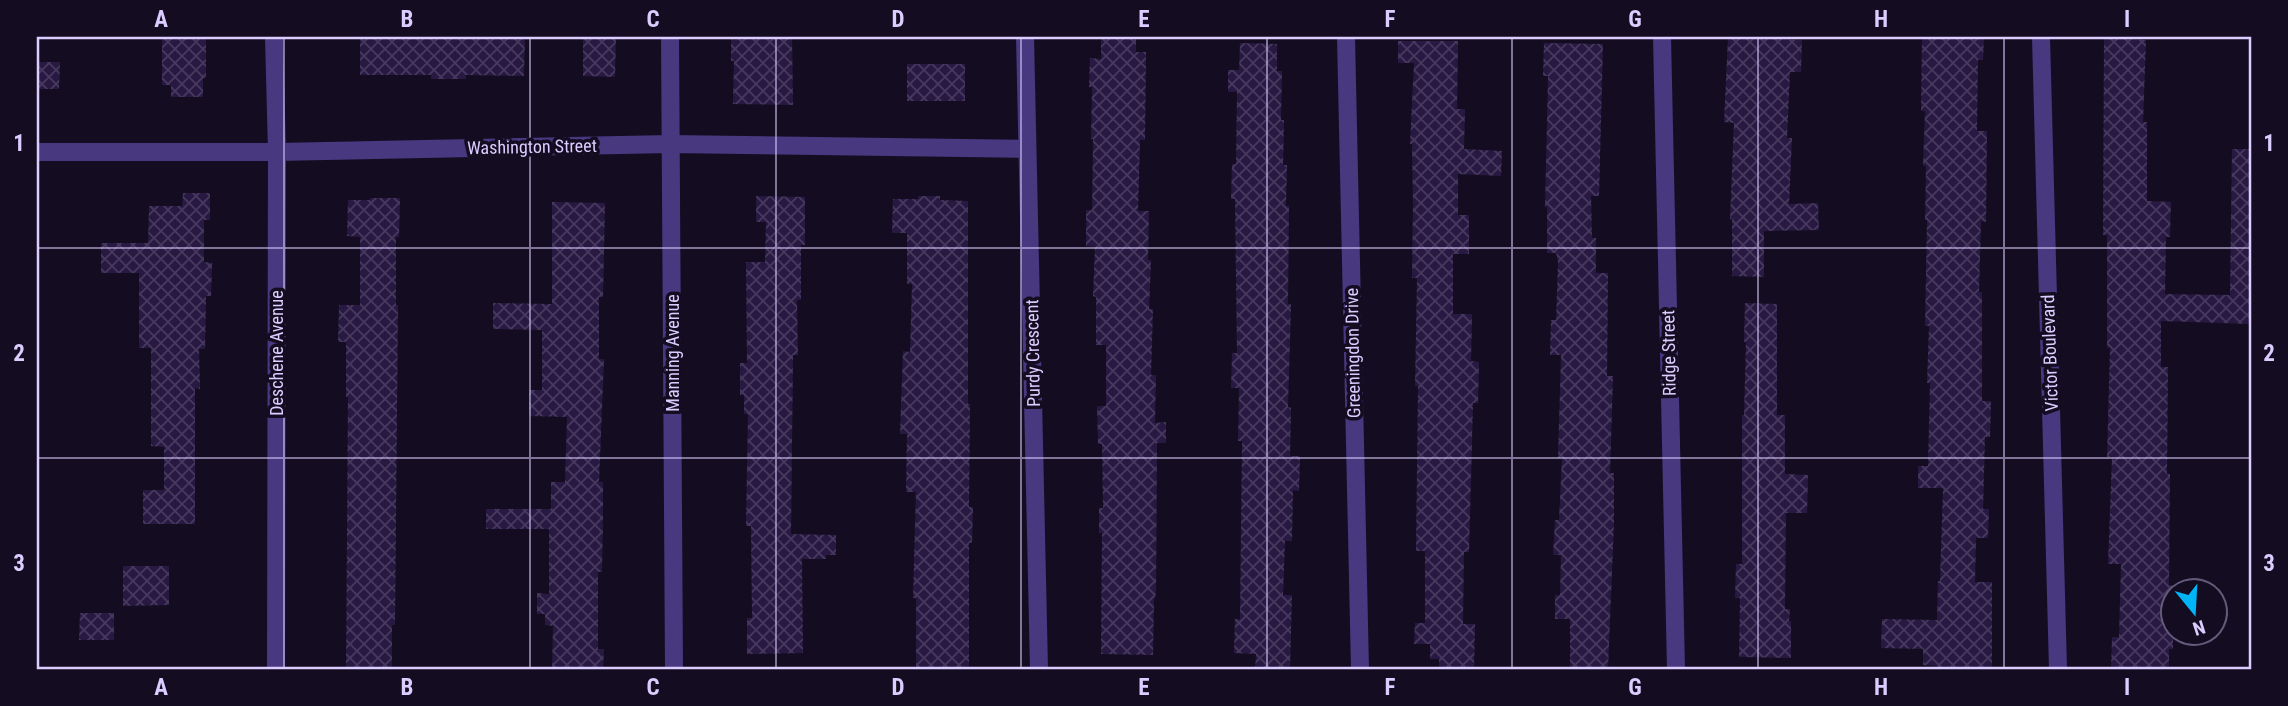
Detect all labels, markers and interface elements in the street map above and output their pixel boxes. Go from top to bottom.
text: A [154,6,168,33]
text: B [401,6,413,33]
text: C [646,6,660,33]
text: D [892,6,905,33]
text: E [1138,6,1150,33]
text: F [1385,6,1396,33]
text: G [1628,6,1642,33]
text: H [1874,6,1888,33]
text: I [2124,6,2130,33]
text: 1 [13,130,25,157]
text: 1 [2263,130,2275,157]
street label: Washington Street [467,135,597,158]
street label: Greeningdon Drive [1341,288,1364,418]
street label: Deschene Avenue [266,290,287,416]
street label: Manning Avenue [662,294,683,412]
street label: Victor Boulevard [2037,294,2062,412]
street label: Purdy Crescent [1021,299,1044,407]
street label: Ridge Street [1657,310,1680,396]
text: 2 [13,340,25,367]
text: 2 [2263,340,2275,367]
text: 3 [13,550,25,577]
text: 3 [2263,550,2275,577]
north arrow [2158,576,2228,646]
text: N [2190,615,2208,640]
text: A [154,674,168,701]
text: B [401,674,413,701]
text: C [646,674,660,701]
text: D [892,674,905,701]
text: E [1138,674,1150,701]
text: F [1385,674,1396,701]
text: G [1628,674,1642,701]
text: H [1874,674,1888,701]
text: I [2124,674,2130,701]

